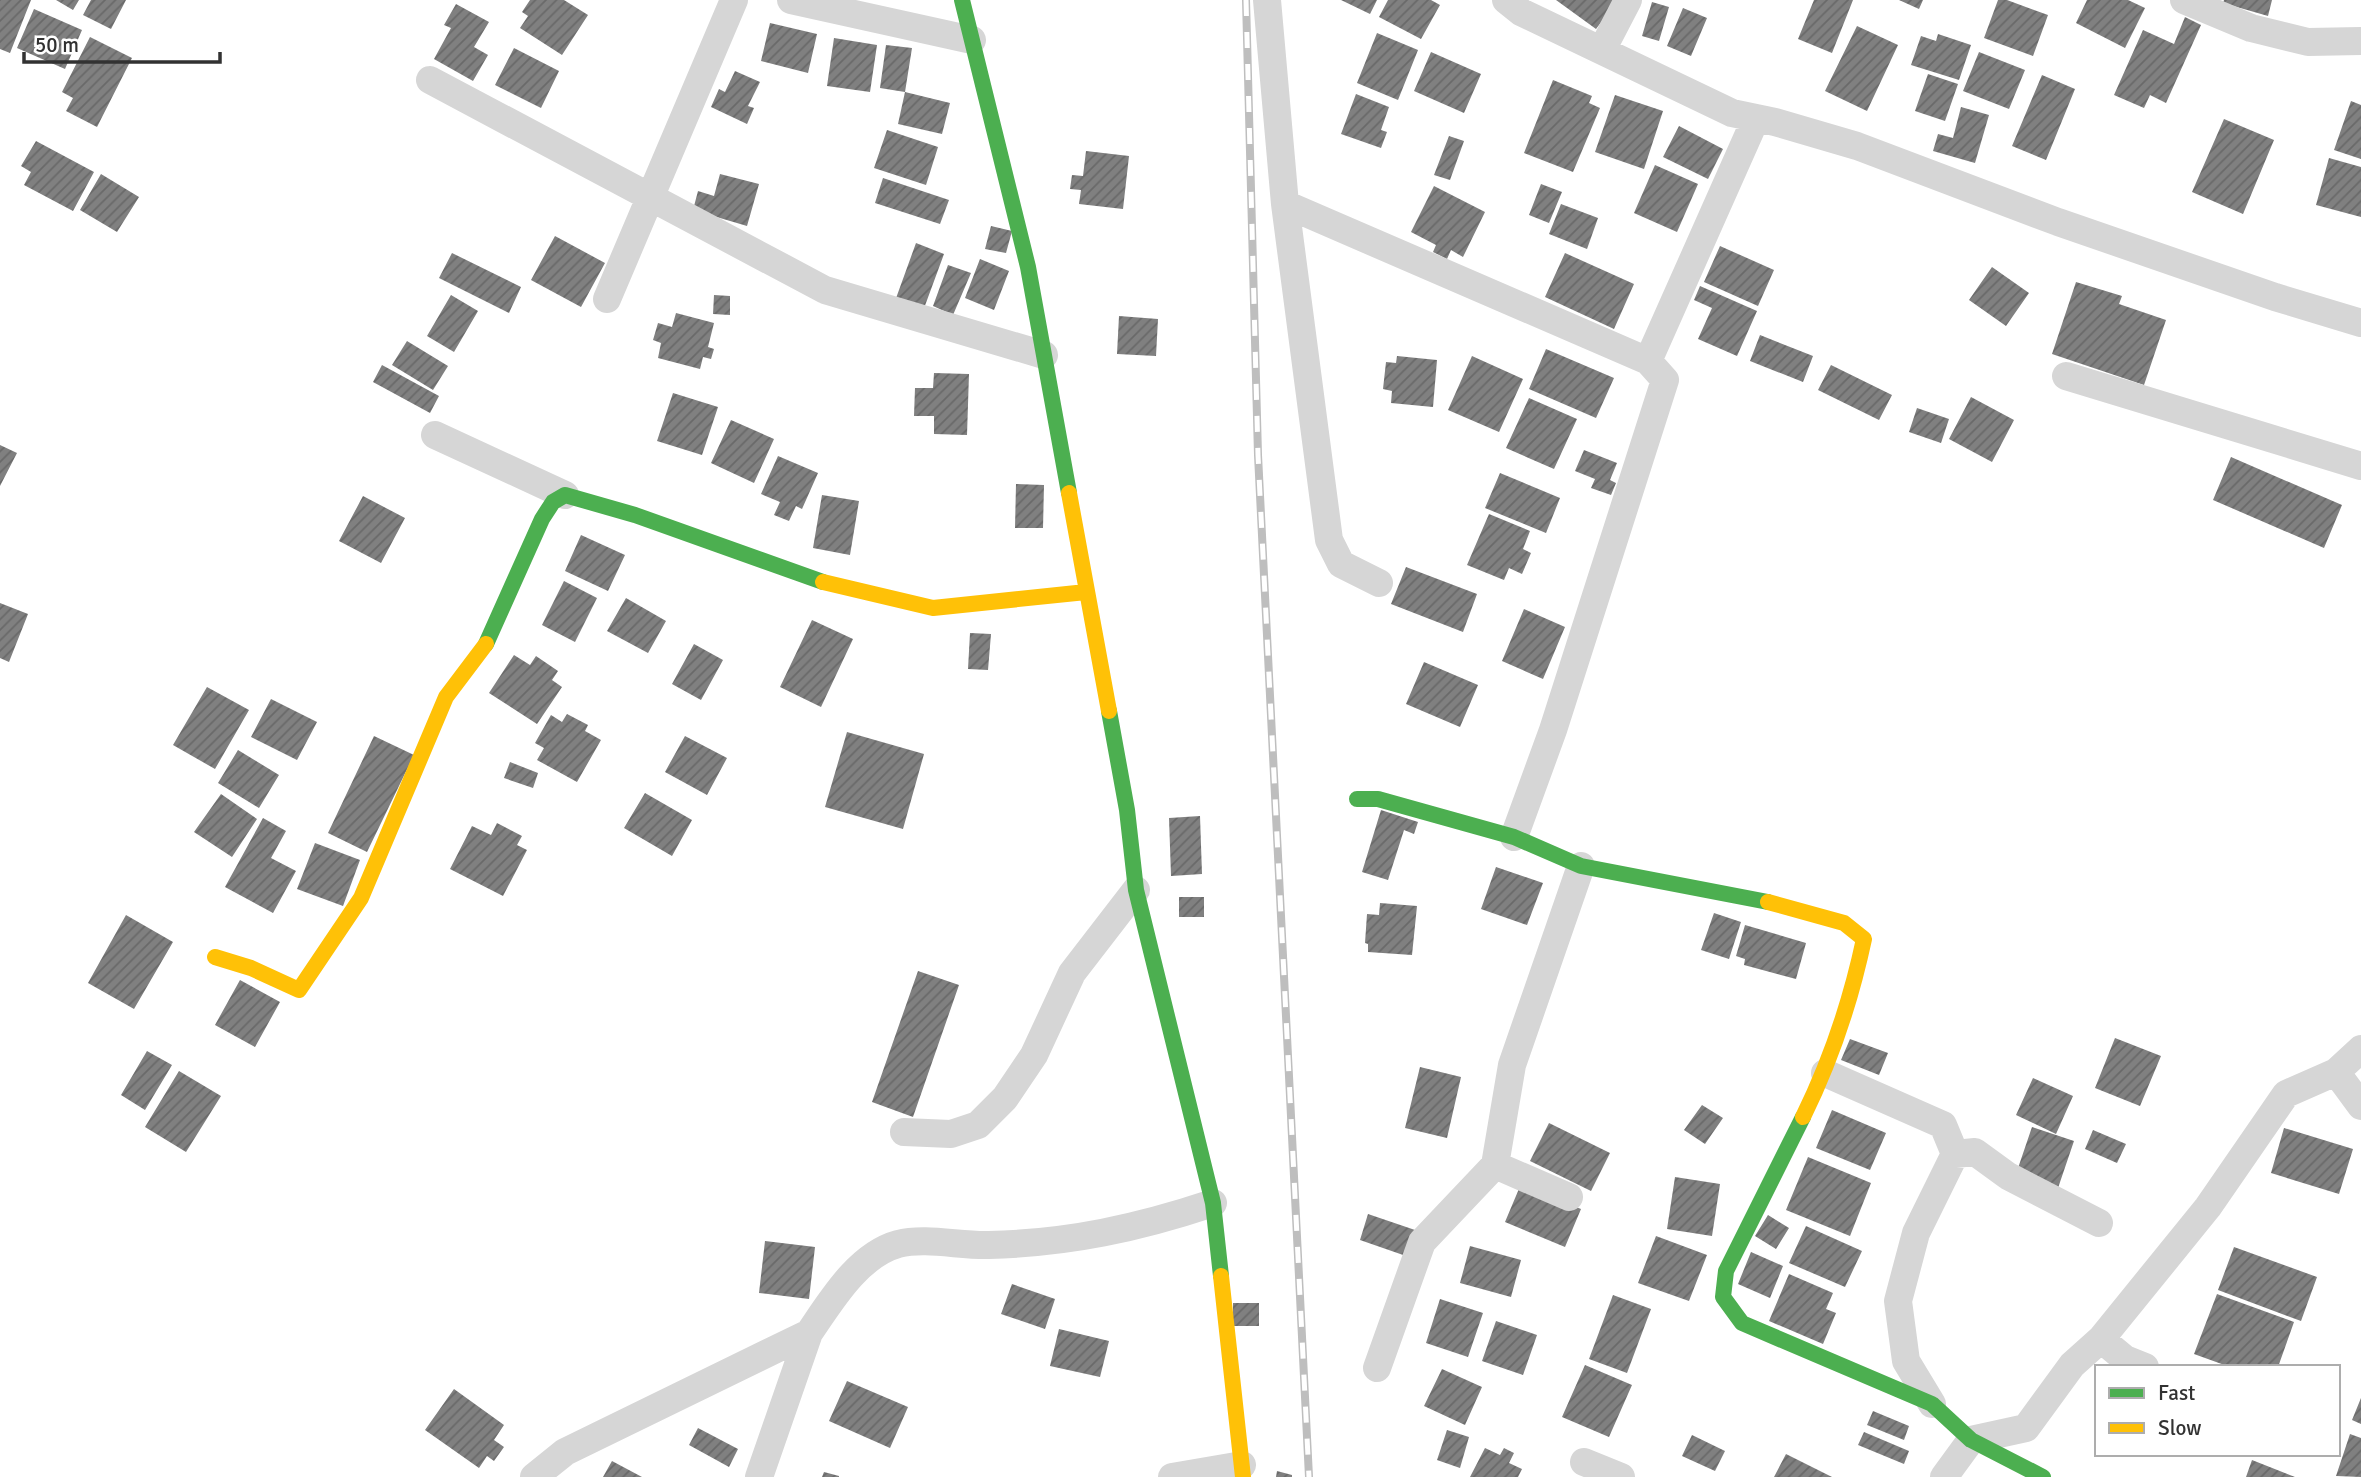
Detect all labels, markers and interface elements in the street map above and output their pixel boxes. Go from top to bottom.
scale bar [24,21,220,65]
text: 50 m [35,32,79,58]
legend [2095,1365,2340,1456]
text: Fast [2158,1380,2195,1406]
text: Slow [2158,1415,2202,1441]

